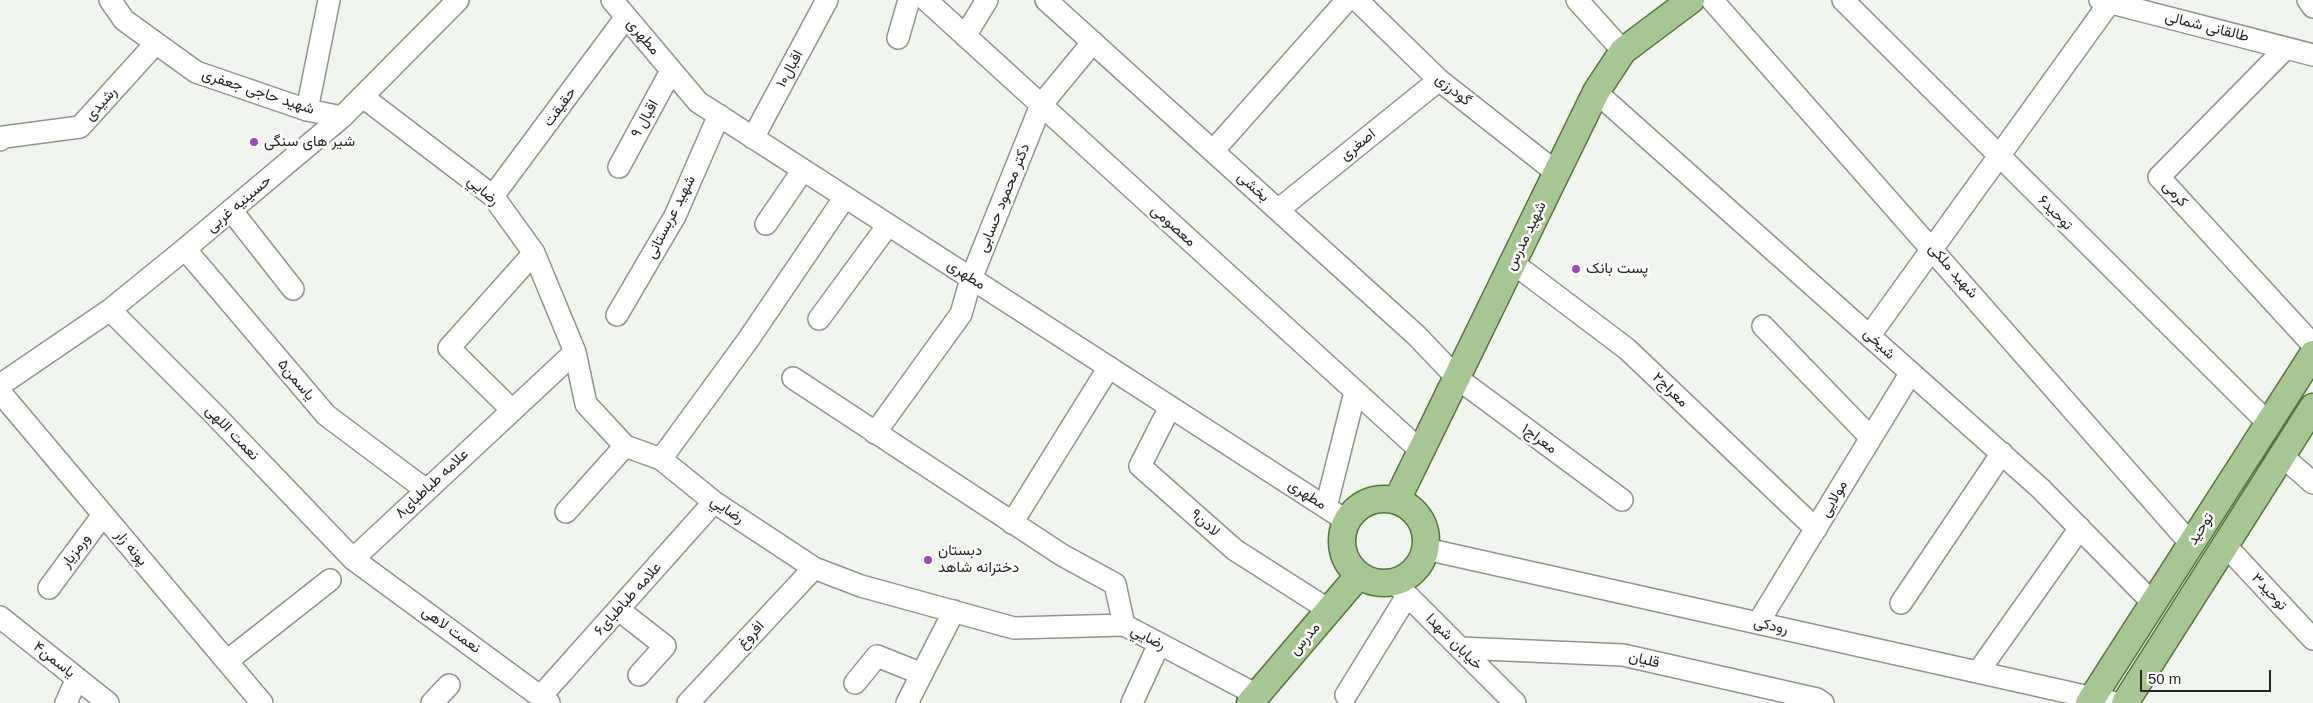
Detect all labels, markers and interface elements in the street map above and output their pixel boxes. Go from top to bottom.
street label: طالقانی شمالی [2163,8,2251,46]
street label: مطهری [623,15,663,59]
street label: اقبال۱۰ [773,47,807,91]
street label: شهید حاجی جعفری [199,65,317,119]
street label: گودرزی [1431,70,1475,110]
street label: رشیدی [81,83,121,125]
street label: حقیقت [540,84,580,130]
street label: اقبال ۹ [627,97,663,141]
street label: اصغری [1336,125,1380,165]
place label: شیر های سنگی [264,133,355,151]
marker: شیر های سنگی [248,136,260,148]
street label: دکتر محمود حسابی [974,141,1034,255]
street label: بخشی [1233,168,1273,206]
street label: حسینیه غربی [203,172,275,236]
street label: رضایي [463,172,503,210]
street label: شهید عربستانی [642,172,700,262]
street label: کرمی [2159,177,2191,211]
street label: توحید۶ [2034,192,2076,234]
street label: شهید مدرس [1502,199,1550,273]
street label: معصومی [1147,201,1199,251]
street label: شهید ملکی [1924,240,1982,302]
street label: مطهری [943,256,989,294]
place label: پست بانک [1586,260,1648,278]
marker: پست بانک [1570,263,1582,275]
street label: شیخی [1859,325,1899,363]
street label: یاسمن۵ [273,356,319,404]
street label: معراج۲ [1648,369,1692,411]
street label: نعمت اللهی [201,402,263,464]
street label: معراج۱ [1518,420,1560,458]
street label: علامه طباطبای۸ [391,445,473,523]
street label: مطهری [1284,476,1330,514]
street label: مولایی [1816,477,1852,521]
street label: رضایي [707,492,747,528]
street label: لادن۹ [1187,505,1223,541]
street label: توحید [2184,510,2218,548]
street label: پونه زار [111,526,151,570]
street label: ورمزیار [57,530,95,572]
place label: دبستان دخترانه شاهد [938,542,1019,577]
marker: دبستان دخترانه شاهد [922,554,934,566]
street label: علامه طباطبای۶ [590,559,666,639]
street label: توحید۳ [2247,570,2291,614]
street label: نعمت لاهی [418,603,484,657]
street label: خیابان شهدا [1422,610,1486,674]
street label: رودکی [1752,613,1790,639]
street label: افروغ [734,617,768,653]
street label: مدرس [1286,619,1324,659]
street label: رضایي [1127,622,1169,654]
street label: یاسمن۴ [29,638,79,682]
street label: قلیان [1627,648,1661,672]
scale bar [2143,660,2274,692]
text: 50 m [2148,670,2181,687]

